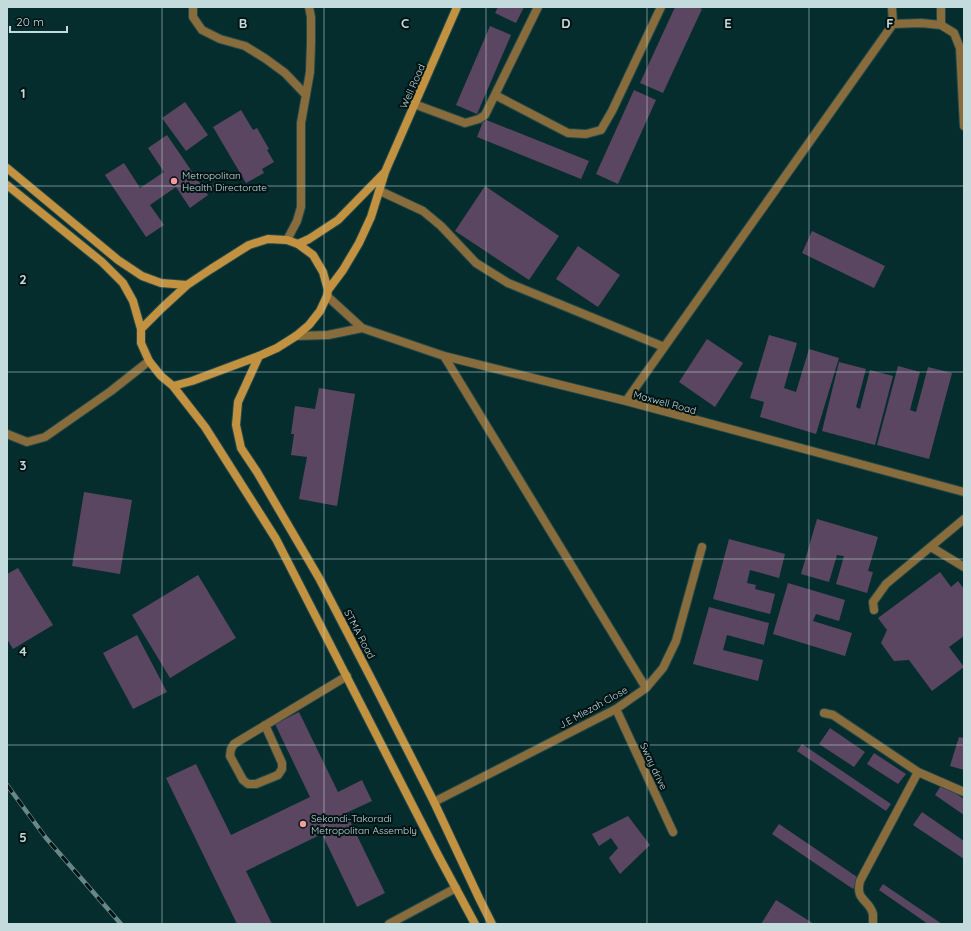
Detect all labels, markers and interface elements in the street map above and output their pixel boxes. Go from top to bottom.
scale bar [10,8,67,34]
text: 20 m [16,14,44,29]
text: B [239,15,247,31]
text: C [401,15,409,31]
text: D [561,15,571,31]
text: E [724,15,732,31]
text: F [886,15,894,31]
street label: Well Road [397,62,428,110]
text: 1 [20,85,26,101]
place label: Metropolitan Health Directorate [182,169,267,194]
marker: Metropolitan Health Directorate [169,176,179,186]
text: 2 [19,271,27,287]
street label: Maxwell Road [632,388,698,417]
text: 3 [20,457,27,473]
street label: STMA Road [341,607,378,661]
text: 4 [19,643,27,659]
street label: J.E Miezah Close [557,683,630,732]
street label: Sway drive [637,741,670,792]
place label: Sekondi-Takoradi Metropolitan Assembly [311,812,417,837]
marker: Sekondi-Takoradi Metropolitan Assembly [298,819,308,829]
text: 5 [19,829,27,845]

